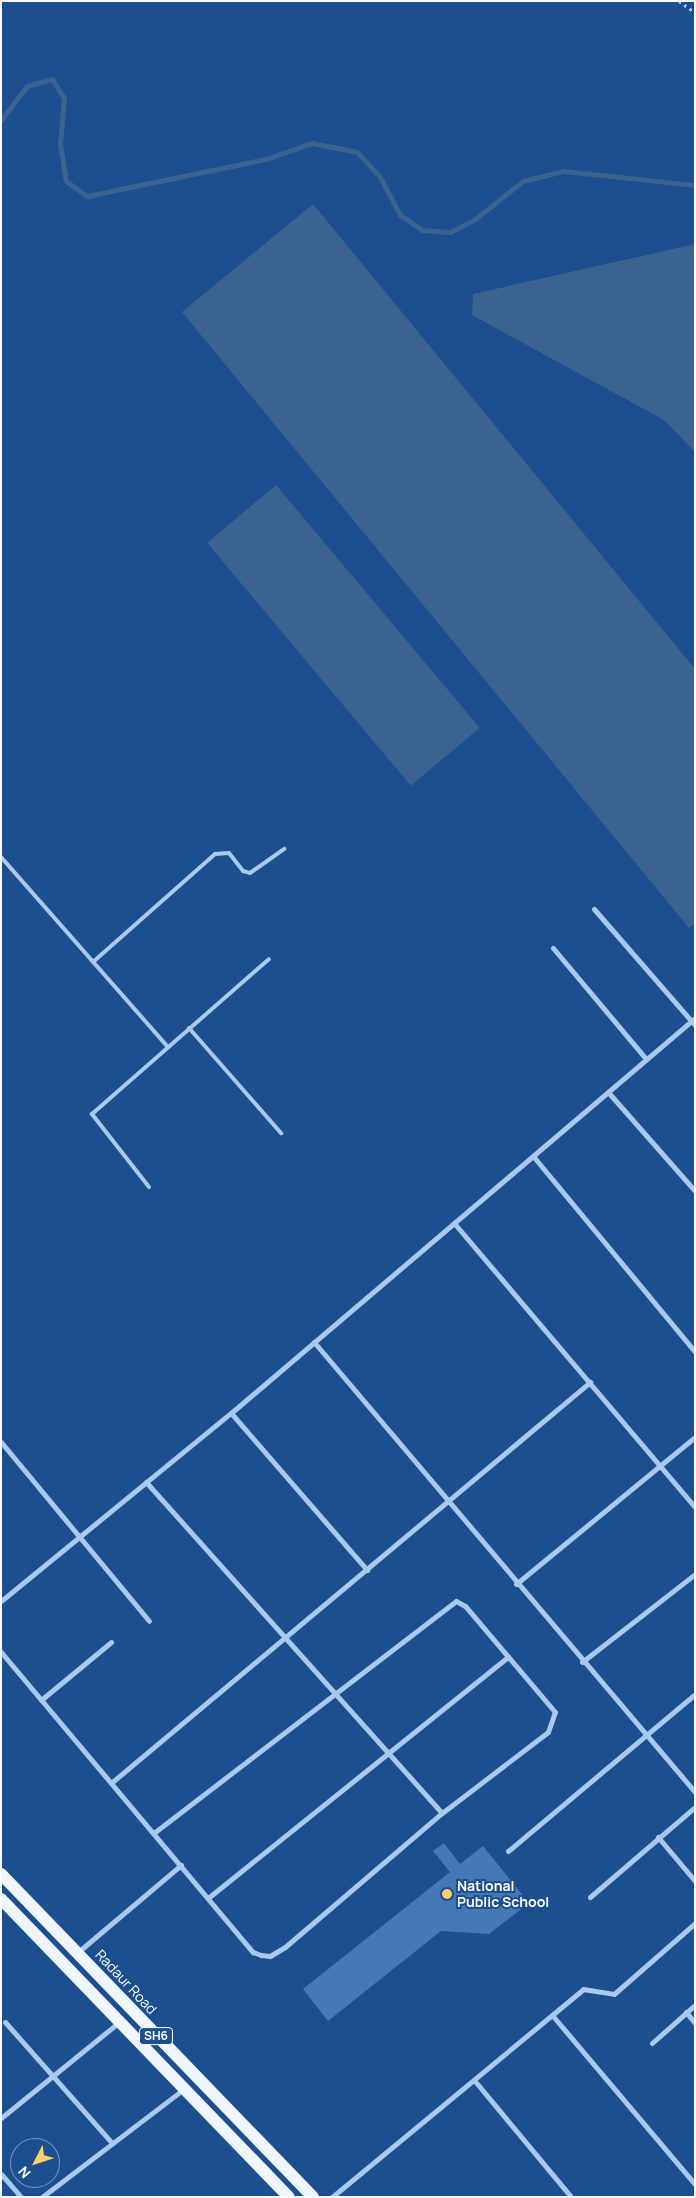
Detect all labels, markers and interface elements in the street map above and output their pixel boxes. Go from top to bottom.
place label: National Public School [457,1878,549,1910]
marker: National Public School [441,1888,453,1900]
street label: Radaur Road [92,1946,160,2018]
road number: SH6 [138,2026,174,2045]
north arrow [10,2138,60,2188]
text: N [14,2162,35,2183]

